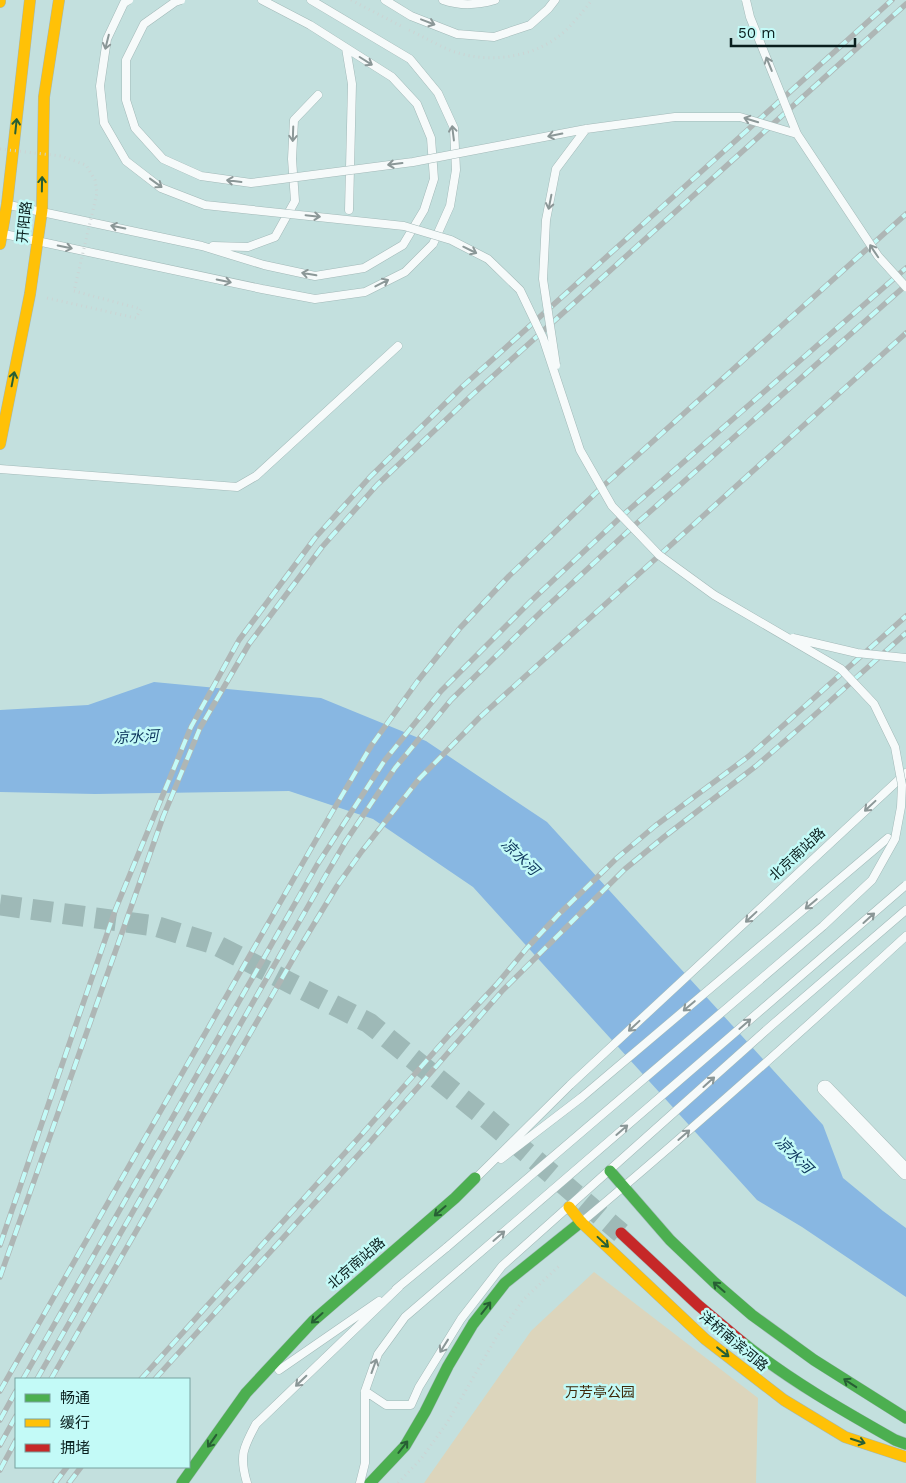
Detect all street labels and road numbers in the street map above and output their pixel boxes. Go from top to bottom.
street label: 开阳路 [14,200,34,244]
street label: 北京南站路 [766,824,828,884]
street label: 北京南站路 [324,1234,388,1292]
street label: 洋桥南滨河路 [697,1308,771,1374]

